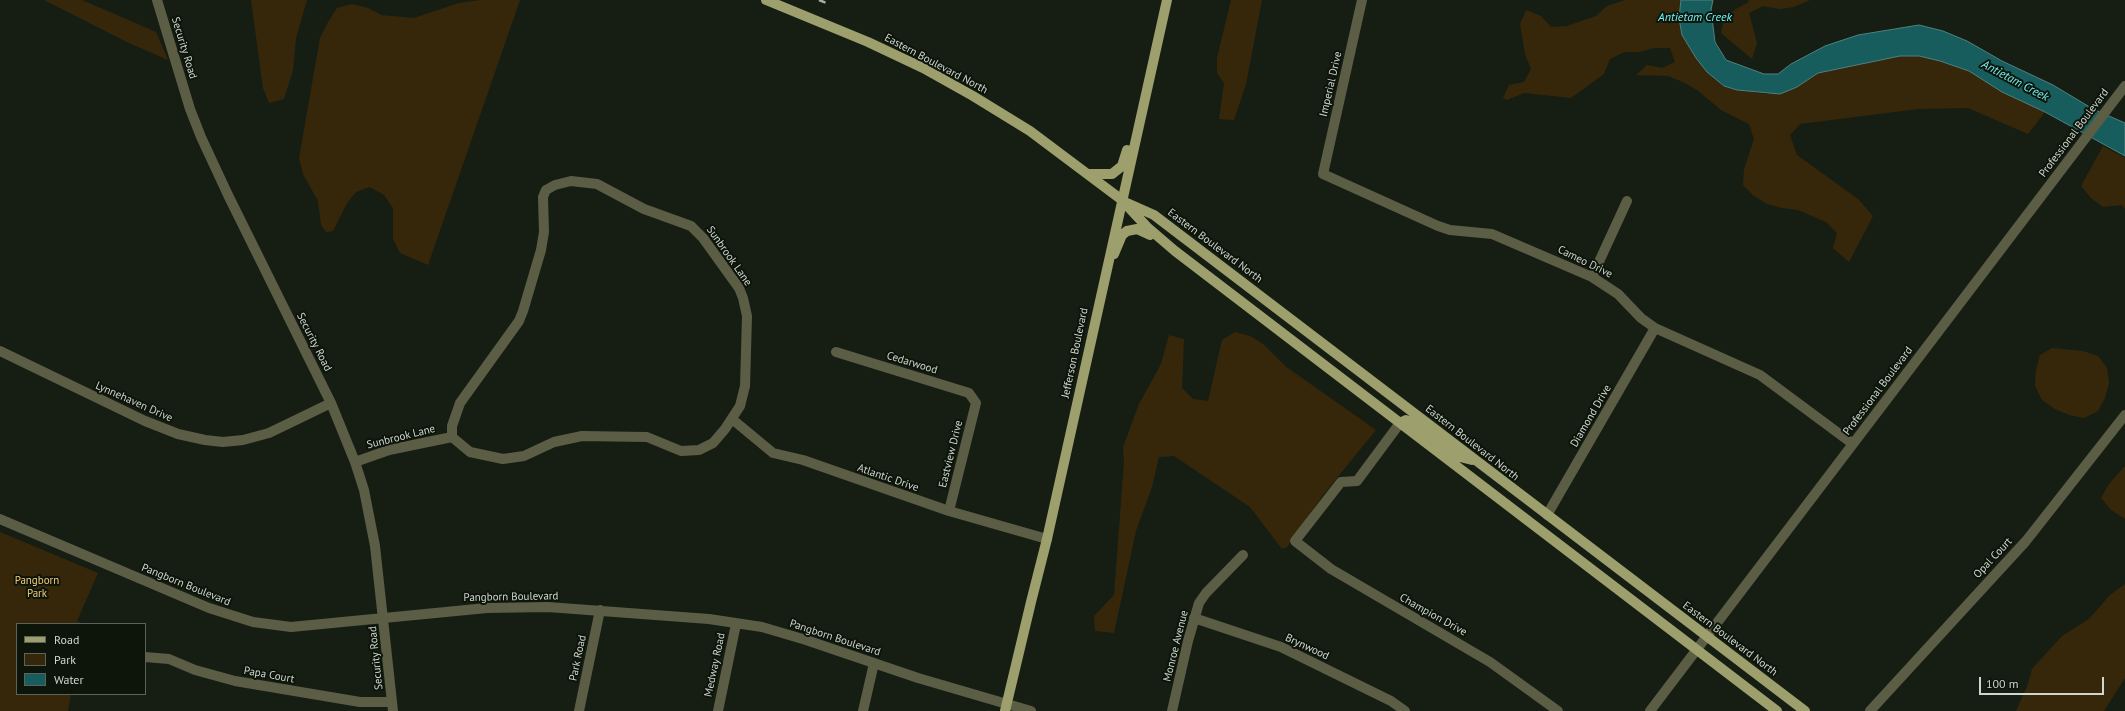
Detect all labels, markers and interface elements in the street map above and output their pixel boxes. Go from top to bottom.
water label: Antietam Creek [1658,11,1732,25]
street label: Security Road [168,15,200,81]
street label: Eastern Boulevard North [882,31,990,97]
street label: Imperial Drive [1317,50,1345,118]
water label: Antietam Creek [1979,57,2051,105]
street label: Professional Boulevard [2036,86,2112,180]
street label: Eastern Boulevard North [1165,206,1265,286]
street label: Sunbrook Lane [704,224,754,288]
street label: Cameo Drive [1555,243,1615,281]
street label: Jefferson Boulevard [1059,307,1091,399]
street label: Security Road [294,311,334,373]
street label: Professional Boulevard [1840,344,1916,438]
street label: Cedarwood [885,349,939,377]
street label: Lynnehaven Drive [93,379,175,425]
street label: Diamond Drive [1568,382,1614,450]
street label: Eastern Boulevard North [1423,402,1521,484]
street label: Eastview Drive [936,419,966,489]
street label: Sunbrook Lane [365,422,437,452]
street label: Atlantic Drive [856,461,920,495]
street label: Opal Court [1971,535,2015,581]
street label: Pangborn Boulevard [140,561,232,609]
park label: Pangborn Park [15,574,59,600]
street label: Pangborn Boulevard [463,590,559,604]
street label: Champion Drive [1397,591,1469,639]
street label: Eastern Boulevard North [1680,599,1780,679]
street label: Monroe Avenue [1161,609,1191,683]
street label: Pangborn Boulevard [788,617,882,659]
legend [16,623,146,695]
street label: Security Road [366,626,386,690]
street label: Brynwood [1283,631,1331,663]
text: Road [54,632,79,647]
street label: Medway Road [702,632,728,698]
street label: Park Road [567,634,589,682]
text: Park [54,652,76,667]
street label: Papa Court [243,664,295,686]
scale bar [1981,669,2106,695]
text: Water [54,672,84,687]
text: 100 m [1986,676,2019,691]

